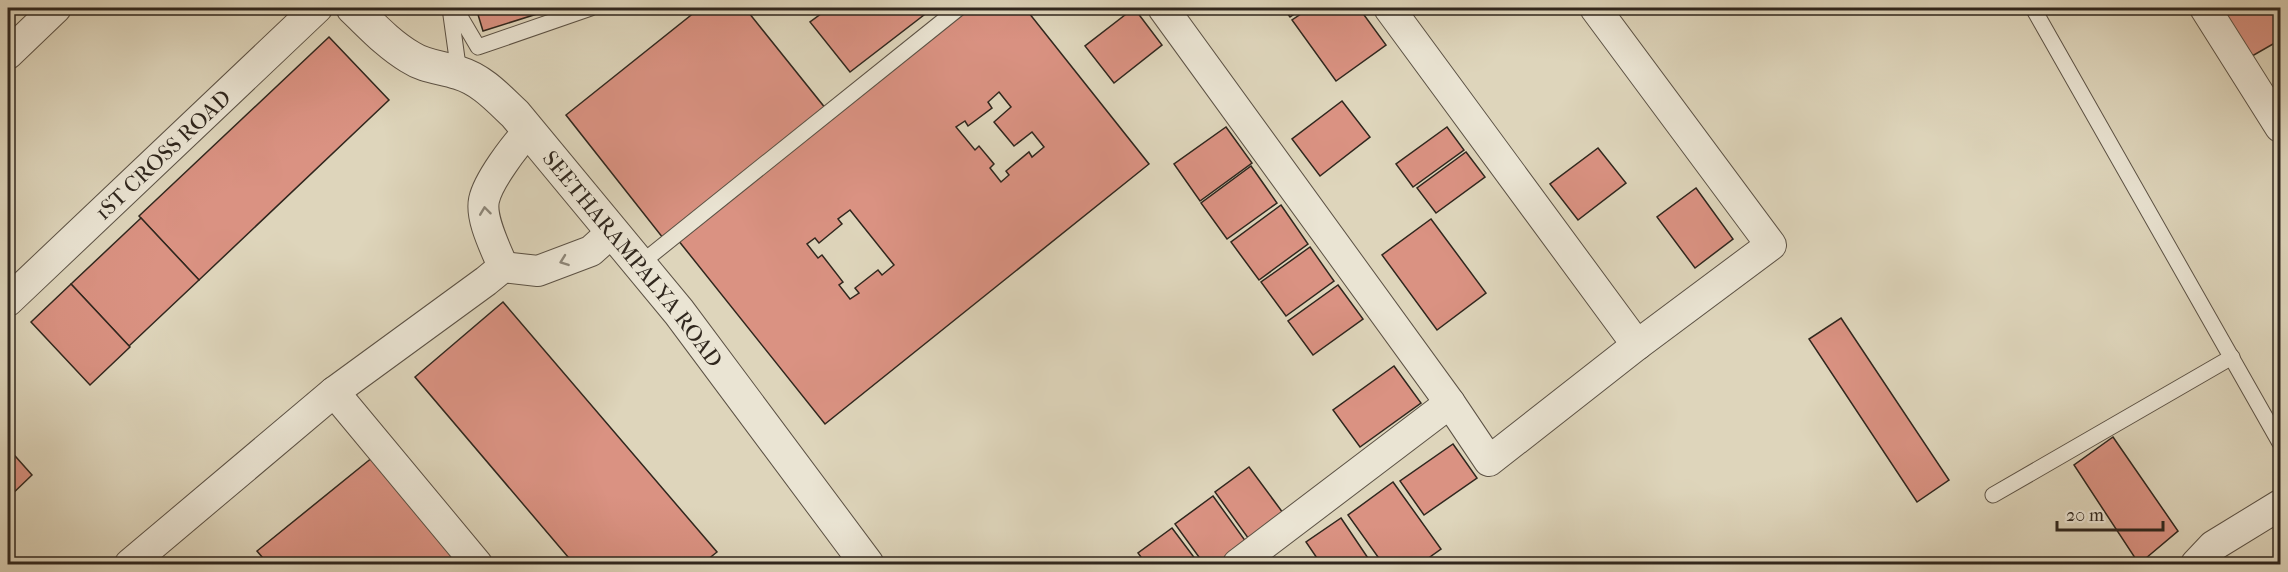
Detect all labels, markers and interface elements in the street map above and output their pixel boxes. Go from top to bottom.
street label: 1ST CROSS ROAD [90,85,236,226]
street label: SEETHARAMPALYA ROAD [537,146,728,373]
one-way arrow [479,207,492,216]
one-way arrow [559,254,570,267]
scale bar [2057,494,2164,532]
text: 20 m [2066,505,2104,526]

